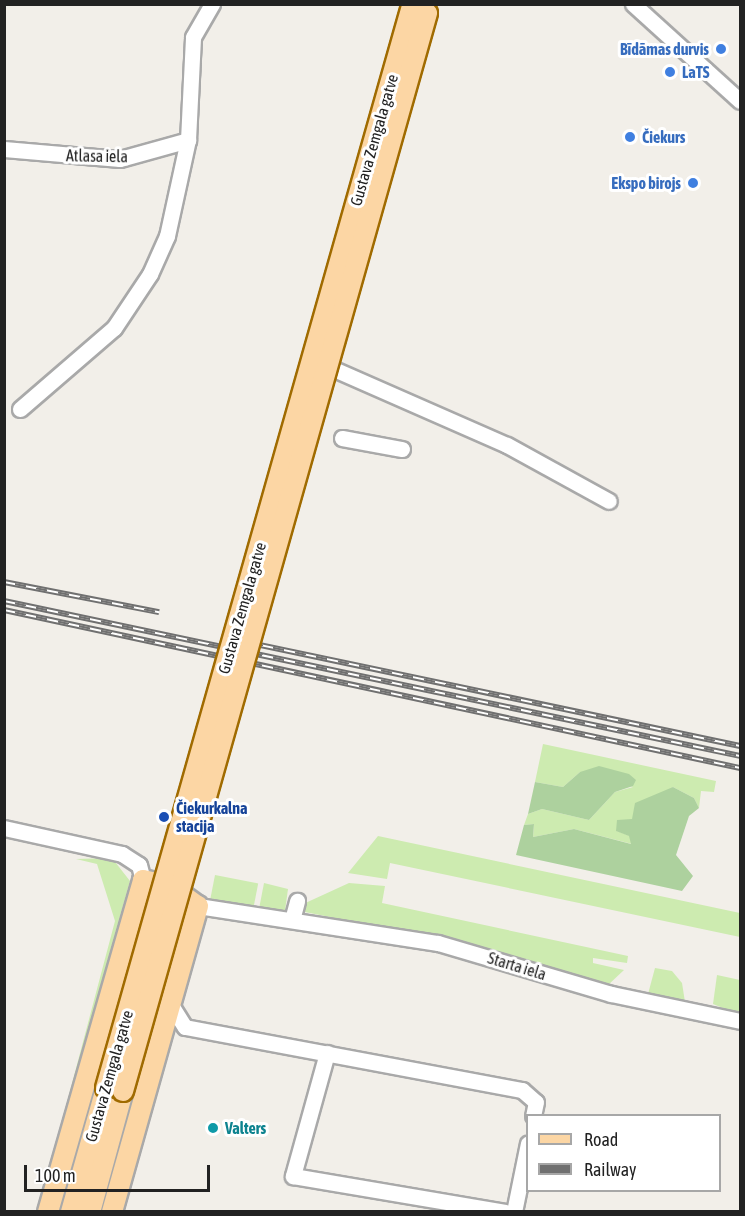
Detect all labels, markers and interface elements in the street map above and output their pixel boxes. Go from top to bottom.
place label: Bīdāmas durvis [620,39,709,59]
marker: Bīdāmas durvis [714,42,728,56]
place label: LaTS [682,62,709,82]
marker: LaTS [663,65,677,79]
street label: Gustava Zemgala gatve [346,72,402,208]
place label: Čiekurs [642,127,685,147]
marker: Čiekurs [623,130,637,144]
street label: Atlasa iela [66,146,128,166]
place label: Ekspo birojs [611,173,681,193]
marker: Ekspo birojs [686,176,700,190]
street label: Gustava Zemgala gatve [214,540,270,676]
place label: Čiekurkalna stacija [176,798,248,836]
marker: Čiekurkalna stacija [157,810,171,824]
street label: Starta iela [485,948,549,984]
street label: Gustava Zemgala gatve [81,1008,137,1144]
legend [526,1114,721,1192]
place label: Valters [225,1118,266,1138]
marker: Valters [206,1121,220,1135]
text: Road [584,1129,618,1150]
scale bar [27,1153,213,1191]
text: Railway [584,1159,636,1180]
text: 100 m [35,1165,76,1186]

